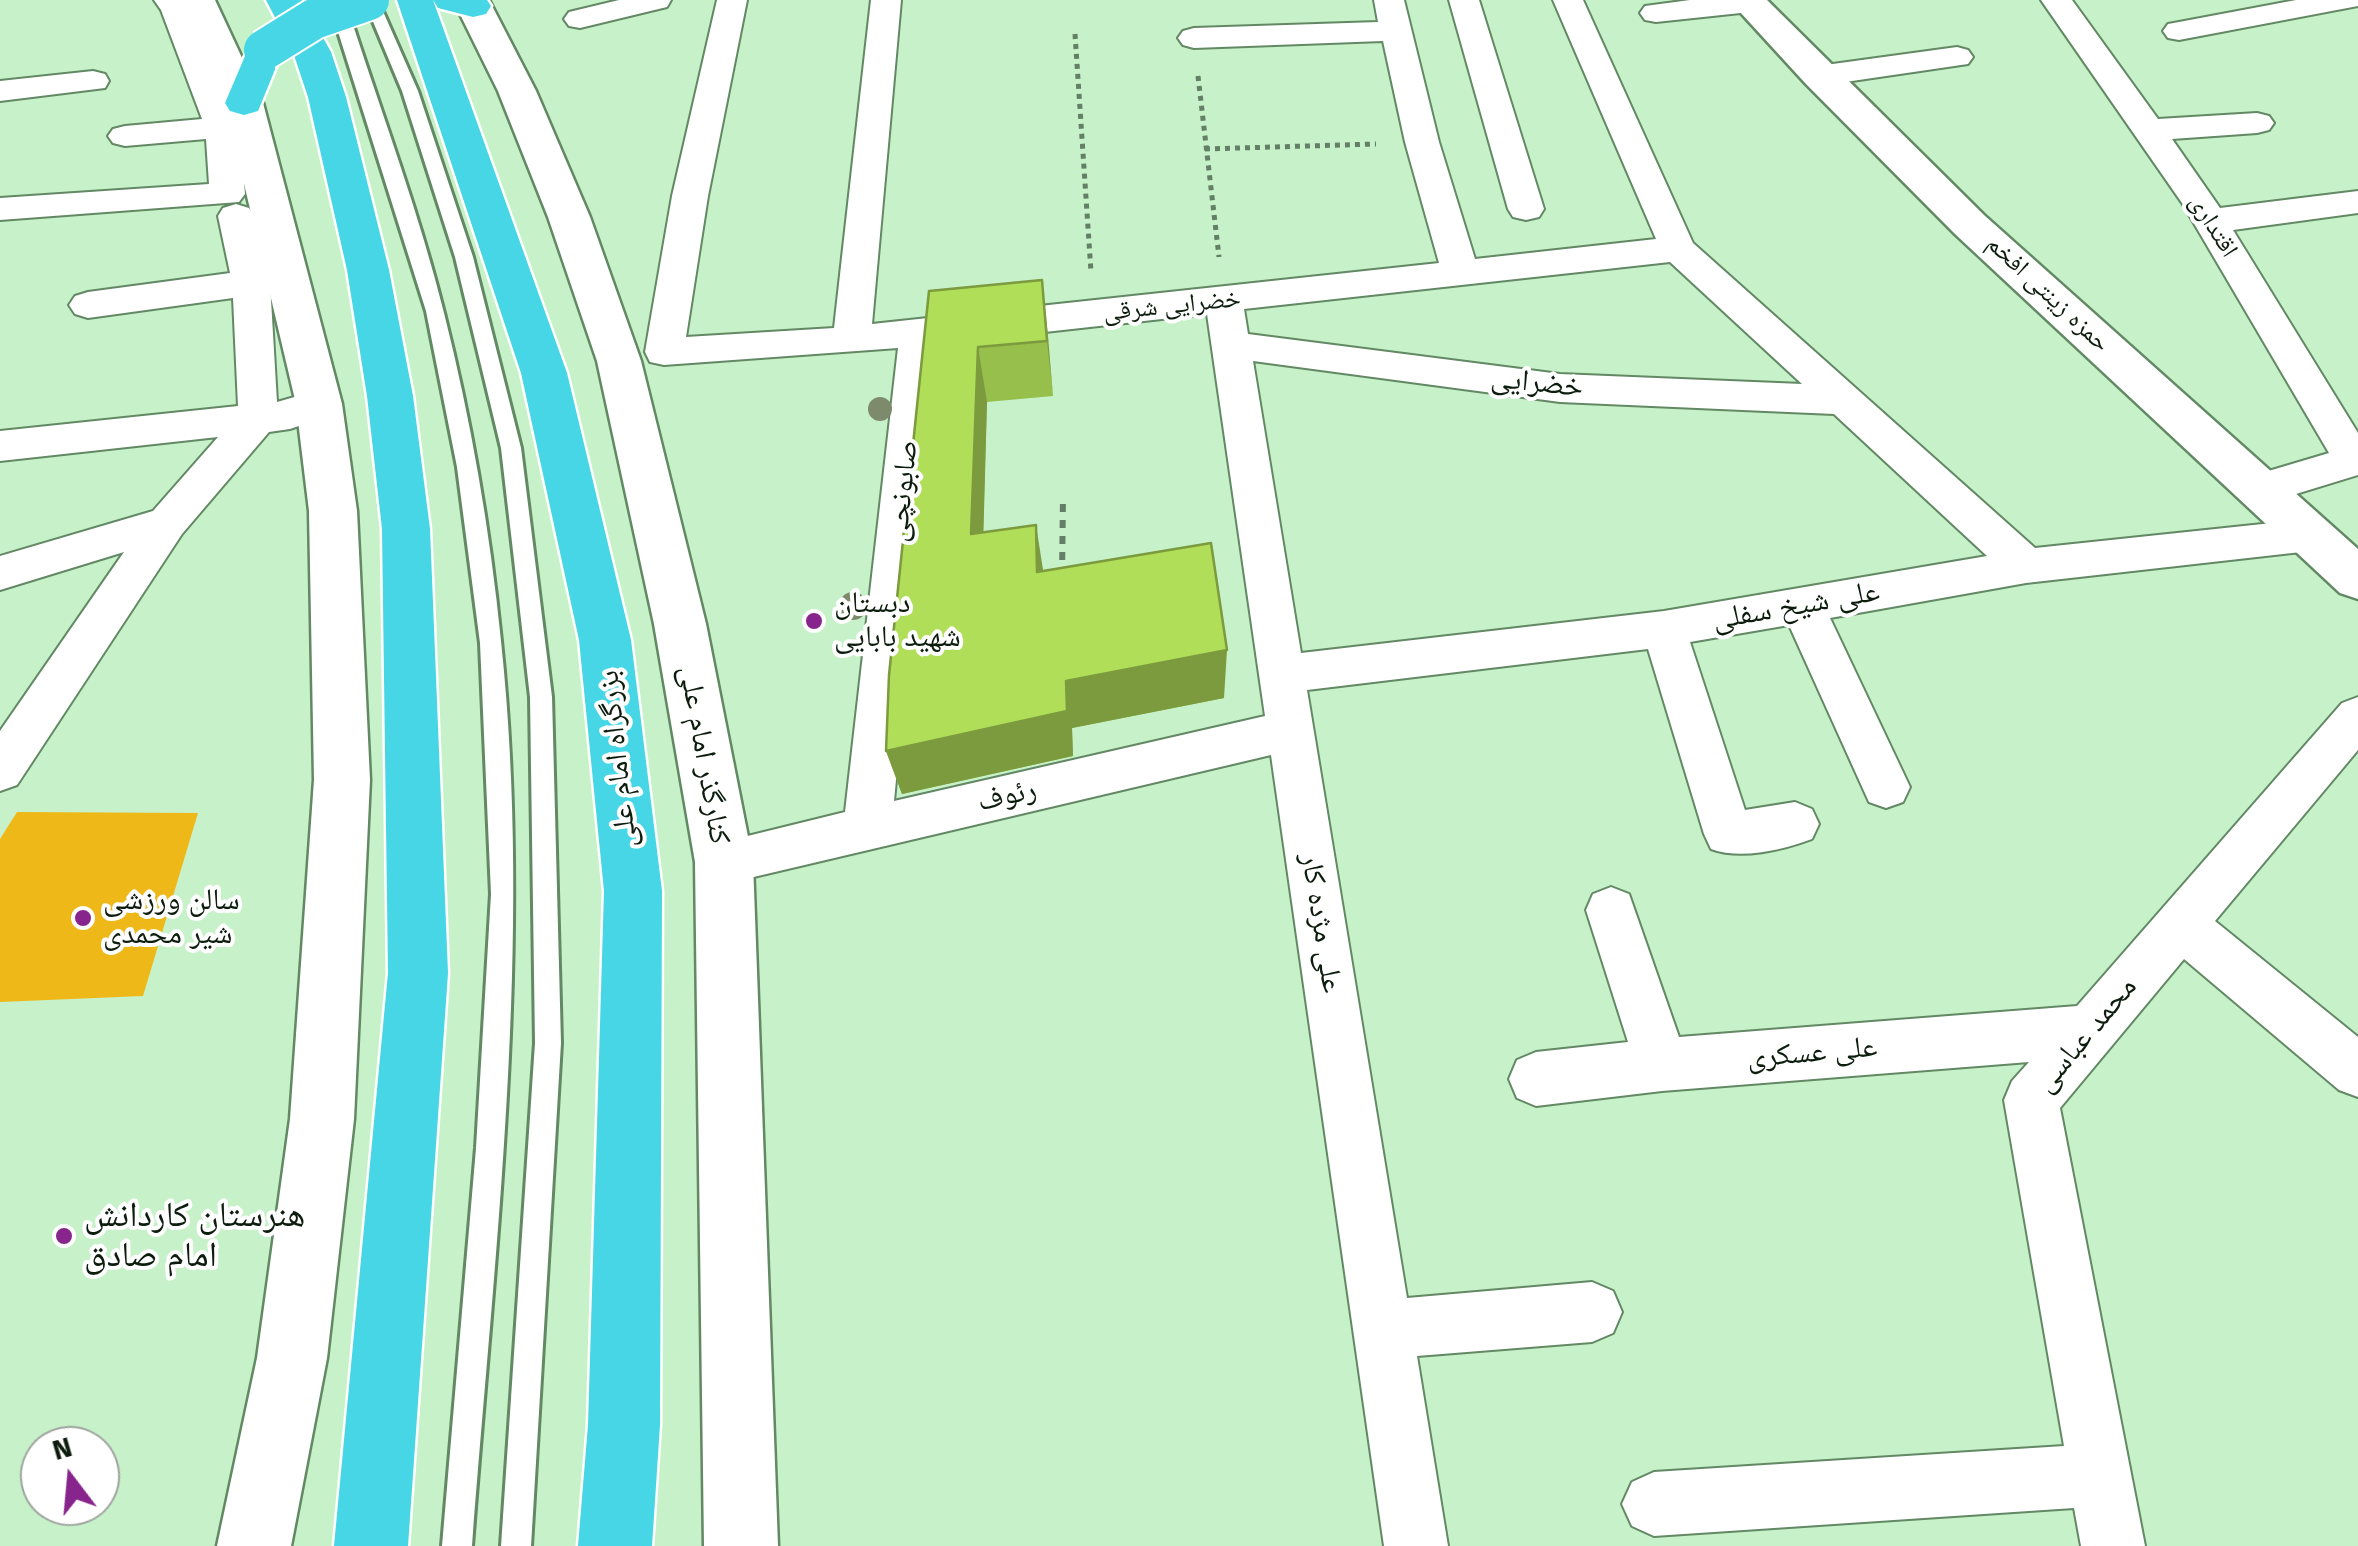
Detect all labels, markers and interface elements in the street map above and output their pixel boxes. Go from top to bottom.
street label: اقتداری [2182,189,2244,263]
street label: حمزه زینتی افخم [1980,229,2116,359]
street label: خضرایی شرقی [1102,284,1242,328]
street label: خضرایی [1489,360,1585,406]
street label: صابونچی [880,438,926,544]
street label: علی شیخ سفلی [1710,574,1882,638]
place label: دبستان شهید بابایی [834,586,961,656]
marker: دبستان شهید بابایی [803,610,825,632]
street label: کنارگذر امام علی [671,663,737,847]
street label: بزرگراه امام علی [591,669,645,849]
street label: رئوف [974,772,1040,820]
street label: علی مژده کار [1292,851,1350,995]
place label: سالن ورزشی شیر محمدی [103,883,240,954]
marker: سالن ورزشی شیر محمدی [72,907,94,929]
street label: محمد عباسی [2027,970,2145,1100]
street label: علی عسکری [1745,1029,1879,1077]
place label: هنرستان کاردانش امام صادق [84,1195,305,1277]
marker: هنرستان کاردانش امام صادق [53,1225,75,1247]
north arrow [20,1426,120,1526]
text: N [49,1430,76,1467]

